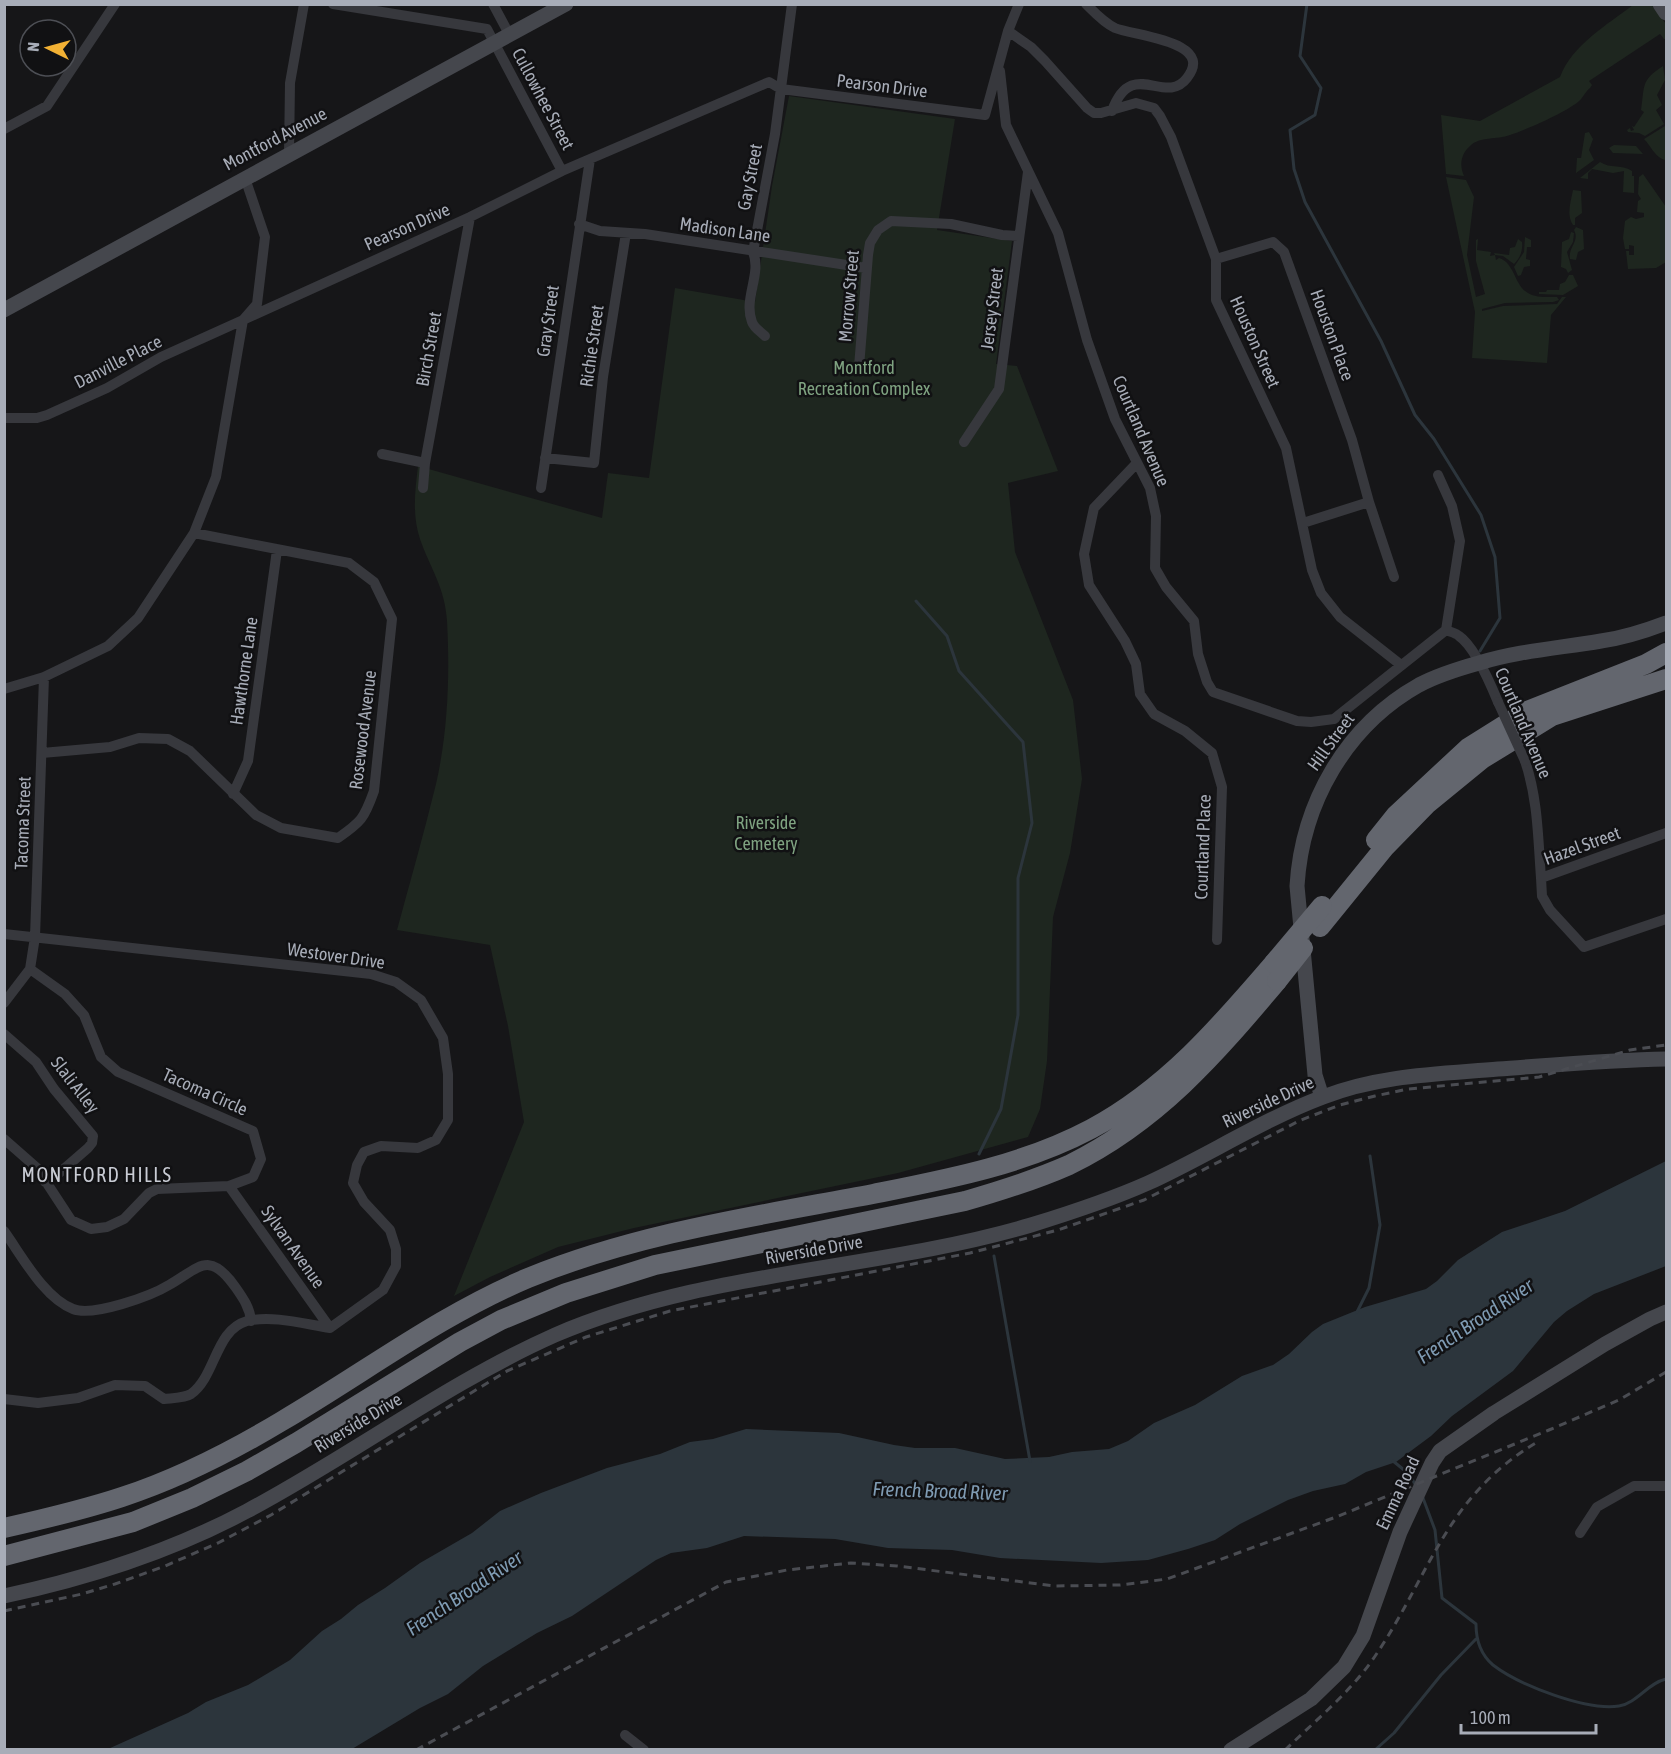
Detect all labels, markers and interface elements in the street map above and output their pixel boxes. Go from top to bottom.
north arrow [18,18,78,78]
text: N [24,41,42,52]
street label: Cullowhee Street [508,44,579,153]
street label: Pearson Drive [835,70,929,101]
street label: Montford Avenue [220,103,330,175]
street label: Gay Street [733,142,766,212]
street label: Pearson Drive [361,198,453,255]
street label: Madison Lane [678,213,772,246]
street label: Morrow Street [834,249,863,343]
street label: Jersey Street [976,266,1007,351]
street label: Gray Street [532,284,563,358]
street label: Houston Place [1306,286,1359,383]
street label: Houston Street [1226,293,1285,391]
street label: Richie Street [575,303,608,388]
street label: Birch Street [412,310,445,388]
street label: Danville Place [70,331,165,393]
park label: Montford Recreation Complex [798,357,930,399]
street label: Courtland Avenue [1109,372,1174,489]
street label: Hawthorne Lane [226,616,261,726]
street label: Courtland Avenue [1491,664,1556,781]
street label: Rosewood Avenue [345,669,380,791]
street label: Hill Street [1303,709,1359,775]
street label: Tacoma Street [10,776,35,870]
street label: Courtland Place [1190,794,1215,900]
park label: Riverside Cemetery [734,812,798,854]
street label: Hazel Street [1541,822,1623,869]
street label: Westover Drive [286,938,386,973]
street label: Slali Alley [47,1052,104,1117]
street label: Tacoma Circle [159,1063,251,1120]
street label: Riverside Drive [1219,1071,1317,1132]
district label: MONTFORD HILLS [22,1163,172,1186]
street label: Sylvan Avenue [257,1201,330,1292]
street label: Riverside Drive [764,1231,864,1268]
water label: French Broad River [1412,1273,1538,1368]
street label: Riverside Drive [310,1388,405,1457]
street label: Emma Road [1371,1453,1424,1533]
water label: French Broad River [872,1477,1009,1504]
water label: French Broad River [401,1545,527,1640]
scale bar [1461,1697,1596,1735]
text: 100 m [1470,1707,1511,1728]

